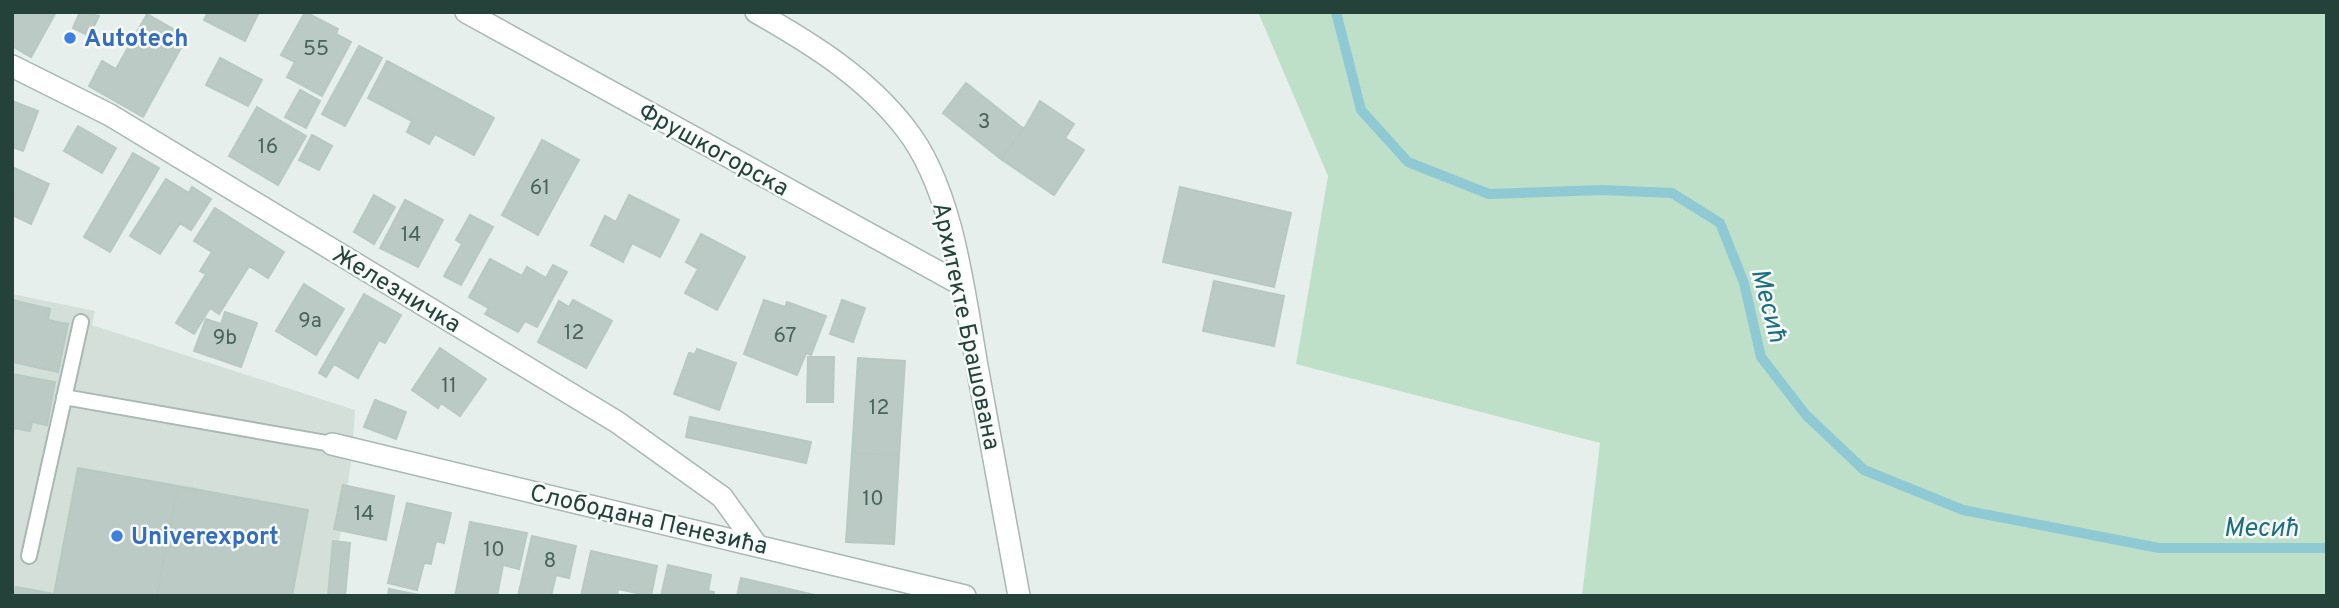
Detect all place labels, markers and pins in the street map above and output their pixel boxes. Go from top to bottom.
place label: Autotech [84,25,188,55]
marker: Autotech [62,30,78,46]
place label: Univerexport [131,523,279,553]
marker: Univerexport [109,528,125,544]

